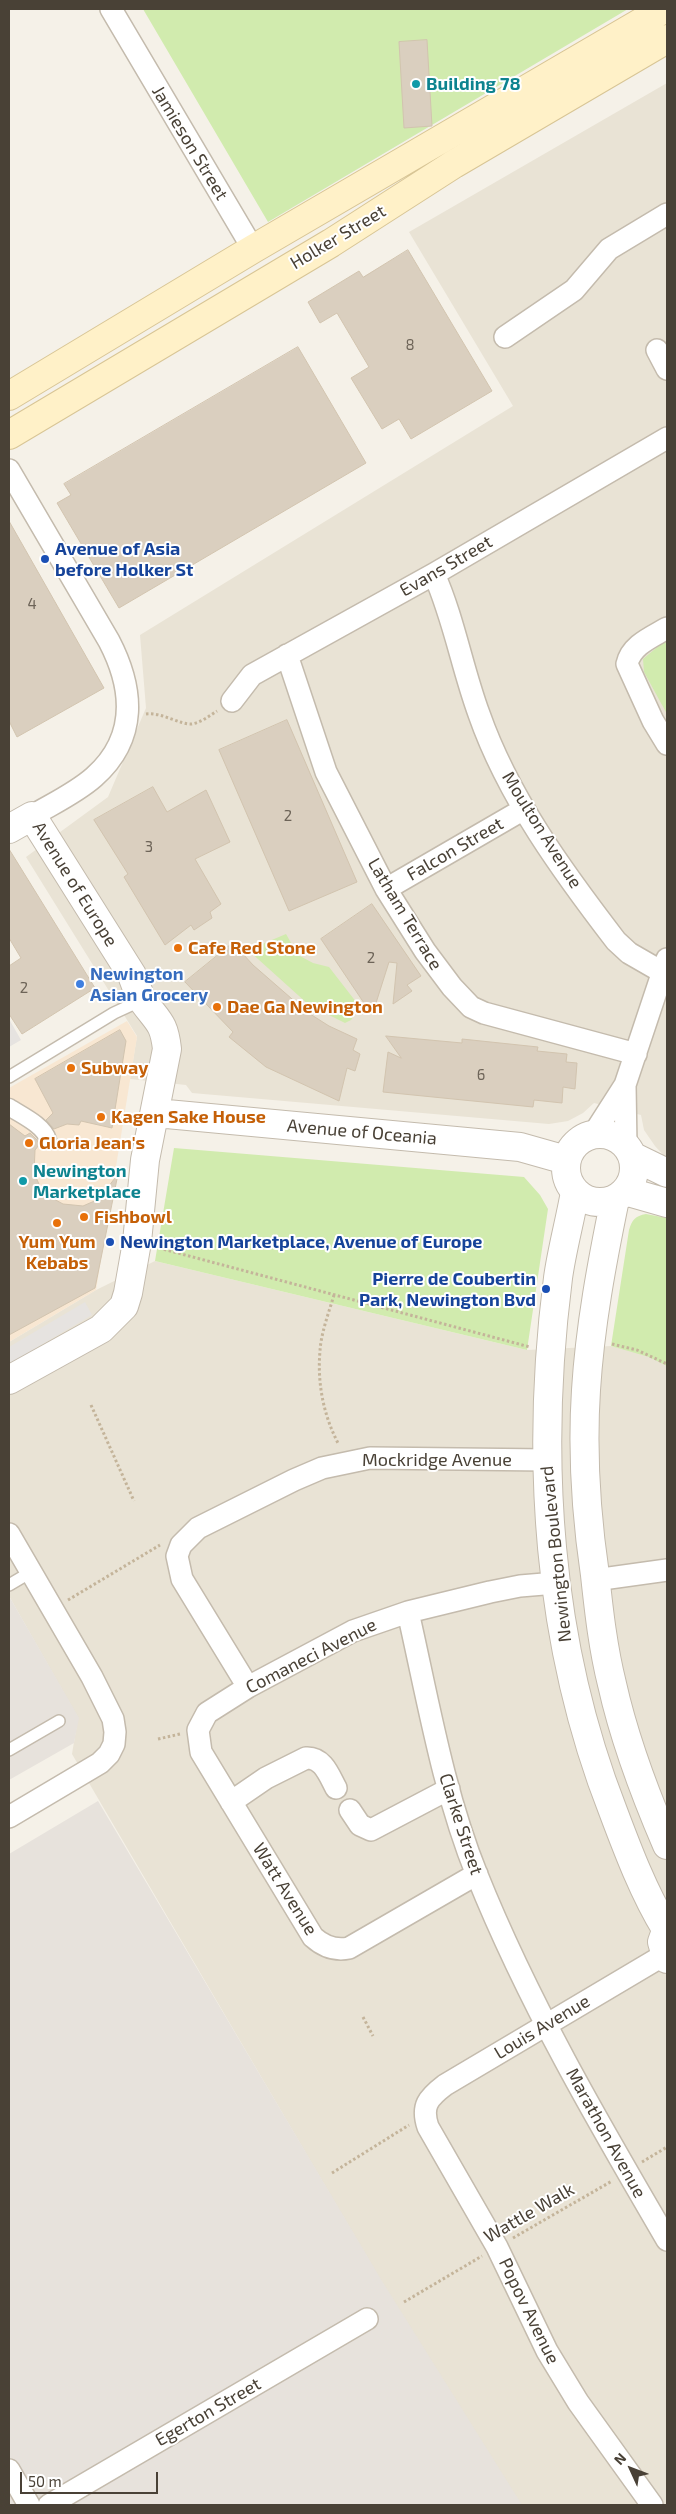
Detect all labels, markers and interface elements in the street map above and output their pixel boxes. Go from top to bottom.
place label: Building 78 [426,73,521,95]
marker: Building 78 [410,78,422,90]
street label: Jamieson Street [147,82,233,204]
street label: Holker Street [286,200,390,274]
house number: 8 [405,336,415,354]
street label: Evans Street [396,531,496,601]
place label: Avenue of Asia before Holker St [55,538,193,580]
marker: Avenue of Asia before Holker St [39,553,51,565]
house number: 4 [27,595,37,613]
street label: Moulton Avenue [498,768,586,892]
house number: 2 [284,807,292,825]
street label: Falcon Street [403,813,507,885]
street label: Avenue of Europe [28,818,122,950]
house number: 3 [145,838,153,856]
street label: Latham Terrace [363,854,447,974]
place label: Cafe Red Stone [188,937,316,959]
marker: Cafe Red Stone [172,942,184,954]
house number: 2 [367,949,375,967]
place label: Newington Asian Grocery [90,963,208,1006]
marker: Newington Asian Grocery [74,978,86,990]
house number: 2 [20,979,28,997]
place label: Dae Ga Newington [227,996,383,1018]
marker: Dae Ga Newington [211,1001,223,1013]
place label: Subway [81,1057,148,1079]
marker: Subway [65,1062,77,1074]
house number: 6 [477,1066,485,1084]
place label: Kagen Sake House [111,1106,266,1128]
marker: Kagen Sake House [95,1111,107,1123]
street label: Avenue of Oceania [286,1115,438,1149]
place label: Gloria Jean's [39,1132,145,1154]
marker: Gloria Jean's [23,1137,35,1149]
place label: Newington Marketplace [33,1160,141,1202]
marker: Newington Marketplace [17,1175,29,1187]
place label: Fishbowl [94,1206,172,1228]
marker: Fishbowl [78,1211,90,1223]
marker: Yum Yum Kebabs [51,1217,63,1229]
place label: Yum Yum Kebabs [19,1231,95,1274]
place label: Newington Marketplace, Avenue of Europe [120,1231,482,1253]
marker: Newington Marketplace, Avenue of Europe [104,1236,116,1248]
place label: Pierre de Coubertin Park, Newington Bvd [359,1268,536,1310]
marker: Pierre de Coubertin Park, Newington Bvd [540,1283,552,1295]
street label: Mockridge Avenue [362,1449,512,1471]
street label: Newington Boulevard [536,1465,576,1643]
street label: Comaneci Avenue [242,1614,380,1698]
street label: Clarke Street [434,1771,488,1877]
street label: Watt Avenue [248,1839,322,1939]
street label: Louis Avenue [490,1990,594,2064]
street label: Marathon Avenue [561,2064,651,2202]
street label: Wattle Walk [480,2178,578,2248]
street label: Popov Avenue [494,2255,564,2367]
street label: Egerton Street [151,2373,265,2451]
north arrow [606,2444,656,2494]
text: N [610,2449,629,2468]
scale bar [22,2462,160,2494]
text: 50 m [28,2472,62,2490]

